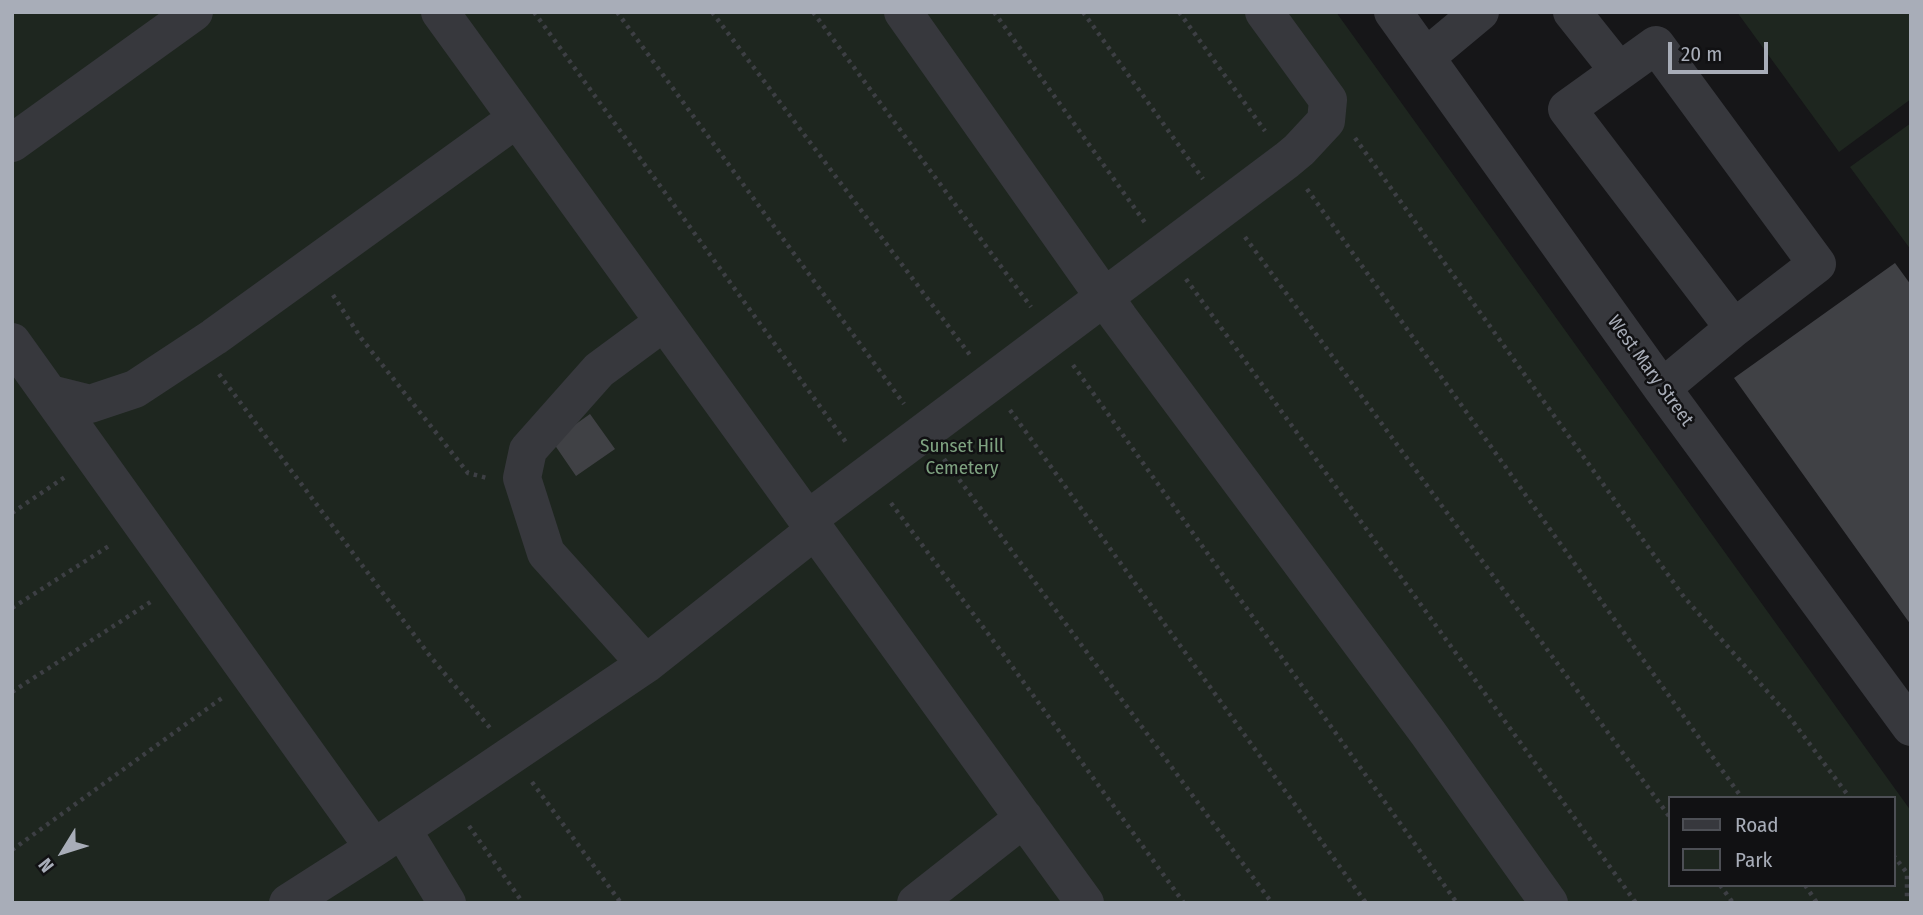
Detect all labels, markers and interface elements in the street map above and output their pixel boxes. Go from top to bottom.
scale bar [1671,28,1771,72]
text: 20 m [1681,41,1722,67]
street label: West Mary Street [1602,311,1698,431]
park label: Sunset Hill Cemetery [920,436,1004,480]
legend [1668,796,1895,887]
text: Road [1735,812,1779,838]
north arrow [28,817,98,887]
text: Park [1735,847,1772,873]
text: N [33,854,59,877]

